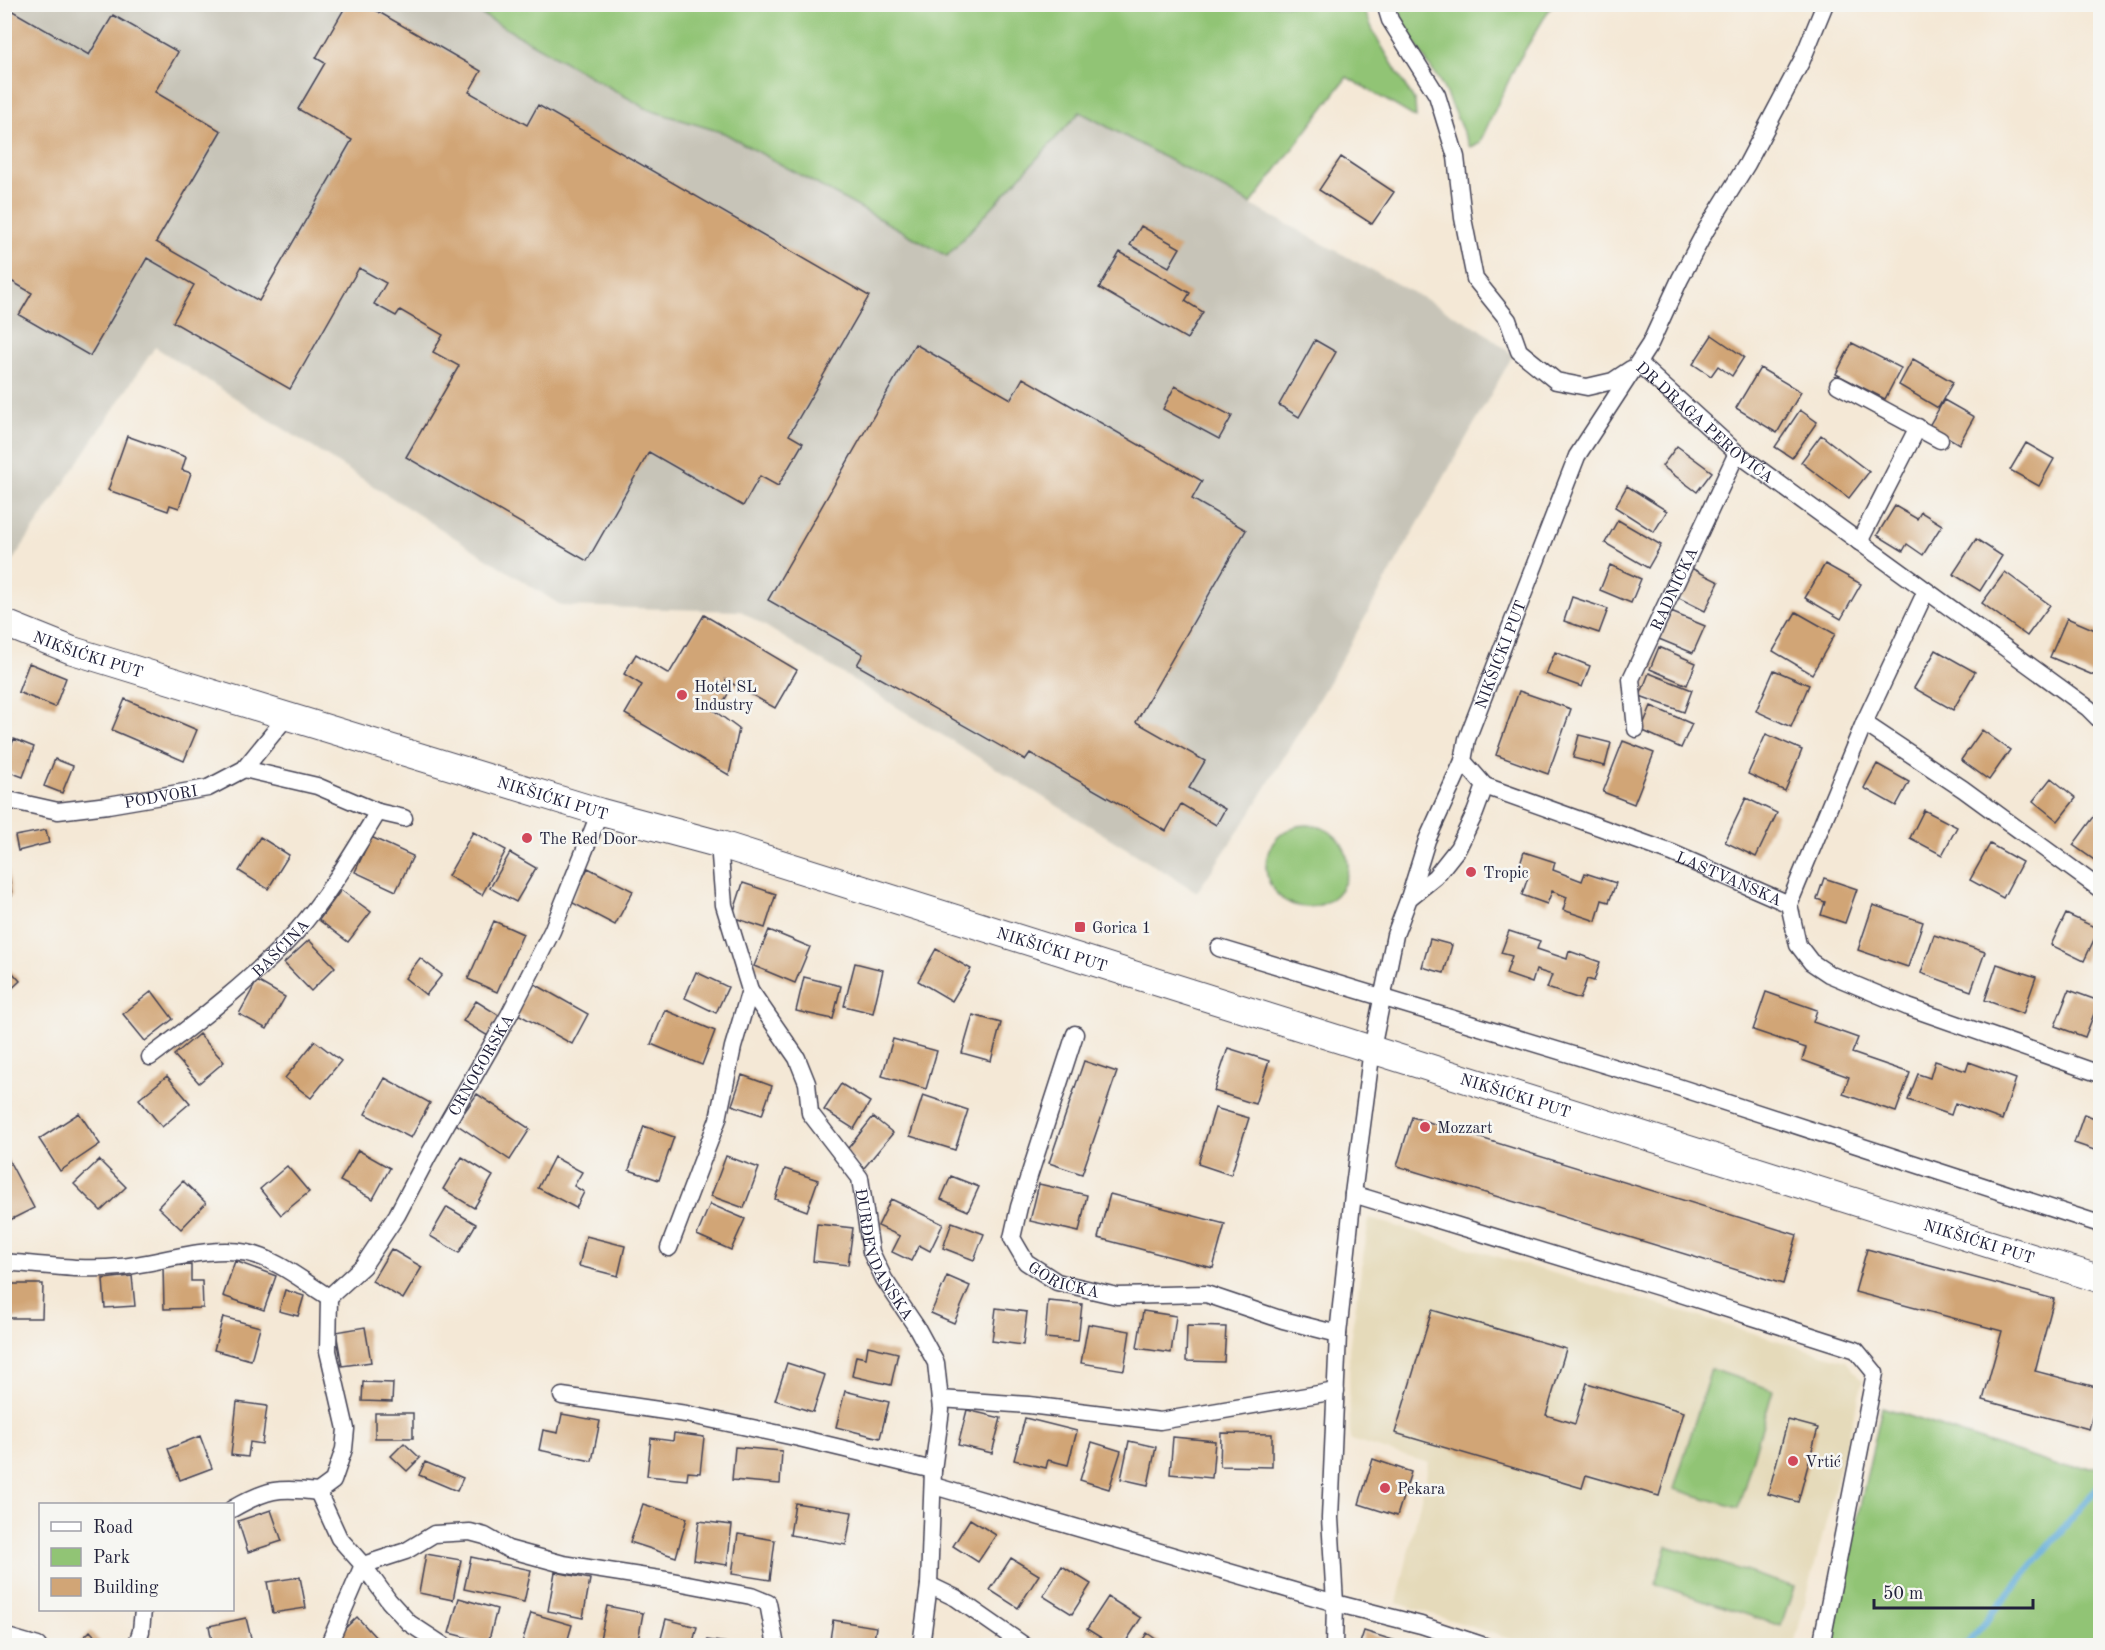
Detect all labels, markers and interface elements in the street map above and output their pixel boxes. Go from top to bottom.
street label: DR DRAGA PEROVIĆA [1632,360,1776,487]
street label: RADNIČKA [1649,545,1702,634]
street label: NIKŠIĆKI PUT [1474,598,1530,711]
street label: NIKŠIĆKI PUT [30,630,145,682]
place label: Hotel SL Industry [694,680,757,714]
marker: Hotel SL Industry [675,688,689,702]
street label: NIKŠIĆKI PUT [495,775,609,824]
street label: PODVORI [123,784,199,812]
marker: The Red Door [520,831,534,845]
place label: The Red Door [539,832,638,848]
street label: LASTVANSKA [1673,850,1783,910]
marker: Tropic [1464,865,1478,879]
place label: Tropic [1483,866,1529,882]
street label: BAŠČINA [250,917,313,981]
marker: Gorica 1 [1073,920,1087,934]
place label: Gorica 1 [1092,921,1151,937]
street label: NIKŠIĆKI PUT [994,926,1109,976]
street label: CRNOGORSKA [447,1012,518,1119]
street label: NIKŠIĆKI PUT [1458,1072,1572,1122]
marker: Mozzart [1418,1120,1432,1134]
place label: Mozzart [1437,1121,1493,1137]
street label: ĐURĐEVDANSKA [852,1187,915,1324]
street label: NIKŠIĆKI PUT [1921,1218,2036,1268]
street label: GORIČKA [1025,1260,1101,1302]
marker: Vrtić [1786,1454,1800,1468]
place label: Vrtić [1805,1455,1841,1471]
marker: Pekara [1378,1481,1392,1495]
place label: Pekara [1397,1482,1445,1498]
legend [39,1503,234,1611]
text: Road [93,1519,133,1537]
text: Park [93,1549,130,1567]
scale bar [1874,1572,2033,1610]
text: Building [93,1579,159,1597]
text: 50 m [1883,1585,1923,1603]

